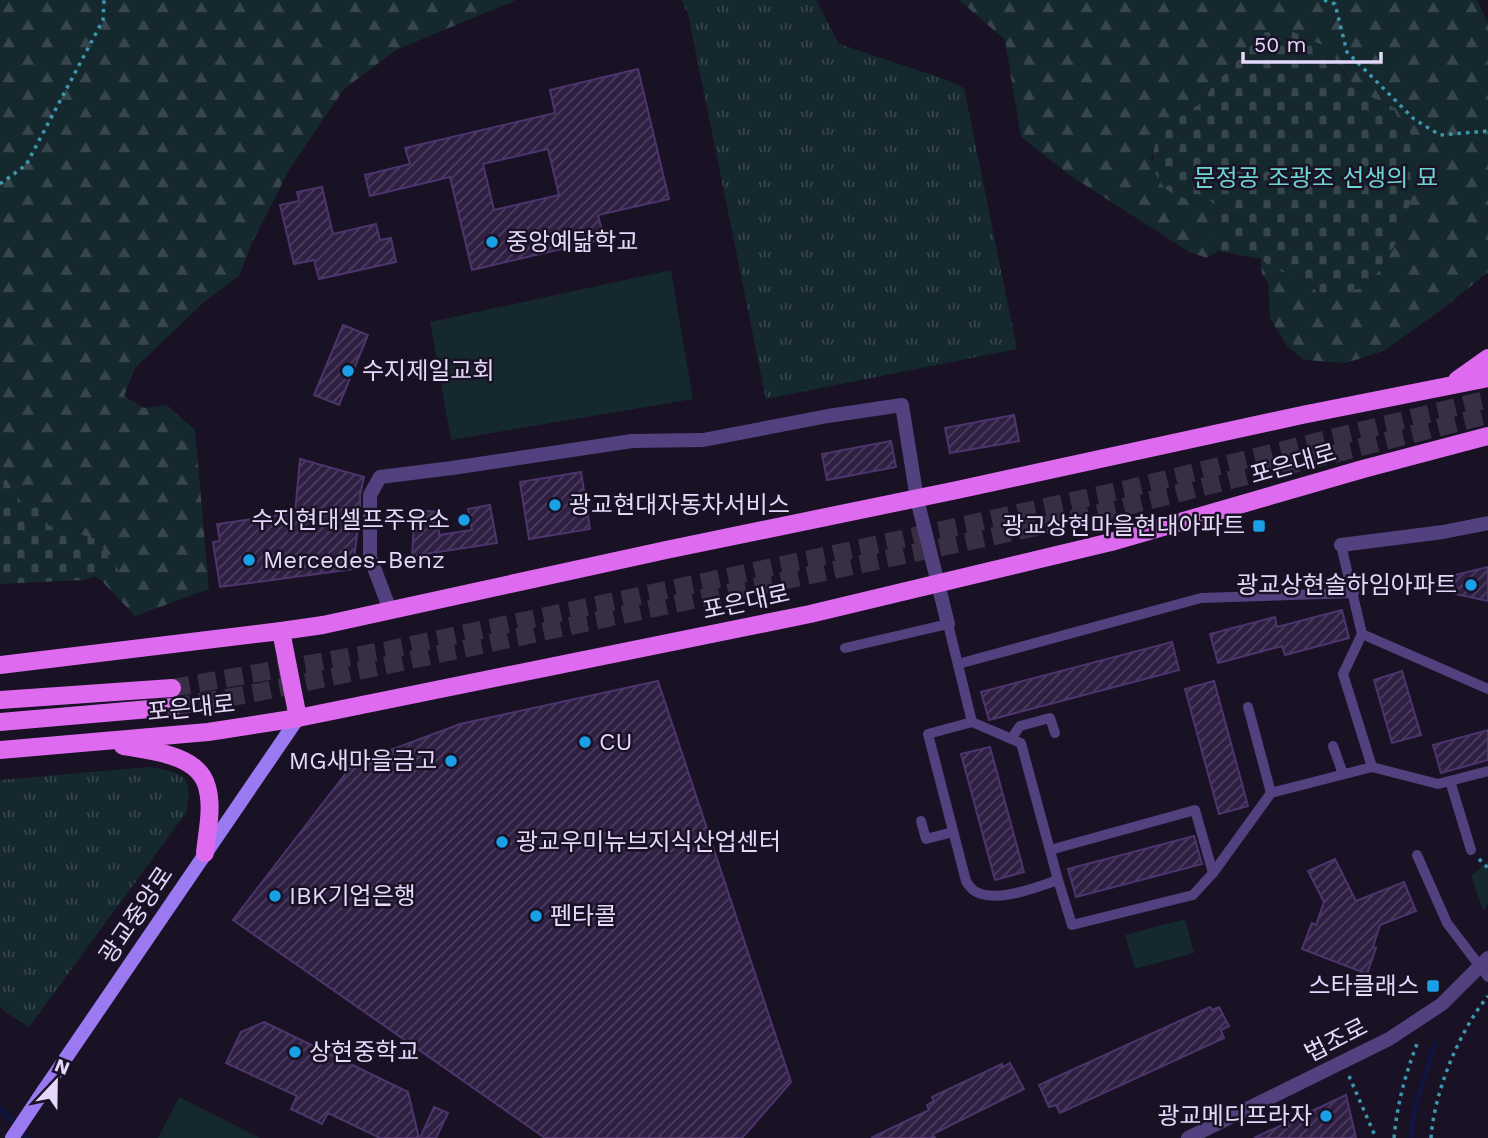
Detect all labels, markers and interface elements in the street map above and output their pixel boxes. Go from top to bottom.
scale bar [1243,21,1381,65]
text: 50 m [1254,32,1306,57]
park label: 문정공 조광조 선생의 묘 [1193,164,1439,192]
place label: 중앙예닮학교 [506,228,638,256]
marker: 중앙예닮학교 [484,234,500,250]
place label: 수지제일교회 [362,357,494,385]
marker: 수지제일교회 [340,363,356,379]
street label: 포은대로 [1247,438,1339,490]
place label: 광교현대자동차서비스 [569,491,790,519]
marker: 광교현대자동차서비스 [547,497,563,513]
place label: 수지현대셀프주유소 [251,506,450,534]
marker: 수지현대셀프주유소 [456,512,472,528]
place label: 광교상현마을현대아파트 [1002,512,1245,540]
marker: 광교상현마을현대아파트 [1251,518,1267,534]
place label: Mercedes-Benz [263,546,445,574]
marker: Mercedes-Benz [241,552,257,568]
place label: 광교상현솔하임아파트 [1236,571,1457,599]
marker: 광교상현솔하임아파트 [1463,577,1479,593]
street label: 포은대로 [700,579,792,625]
street label: 포은대로 [146,689,236,727]
place label: CU [599,728,632,756]
marker: CU [577,734,593,750]
place label: MG새마을금고 [289,747,437,775]
marker: MG새마을금고 [443,753,459,769]
place label: 광교우미뉴브지식산업센터 [516,828,781,856]
marker: 광교우미뉴브지식산업센터 [494,834,510,850]
street label: 광교중앙로 [94,861,178,969]
place label: IBK기업은행 [289,882,416,910]
marker: IBK기업은행 [267,888,283,904]
place label: 펜타콜 [550,902,616,930]
marker: 펜타콜 [528,908,544,924]
place label: 스타클래스 [1309,972,1419,1000]
marker: 스타클래스 [1425,978,1441,994]
street label: 법조로 [1300,1012,1372,1068]
place label: 상현중학교 [309,1038,419,1066]
marker: 상현중학교 [287,1044,303,1060]
north arrow [21,1047,91,1117]
text: N [51,1053,73,1080]
place label: 광교메디프라자 [1157,1102,1312,1130]
marker: 광교메디프라자 [1318,1108,1334,1124]

